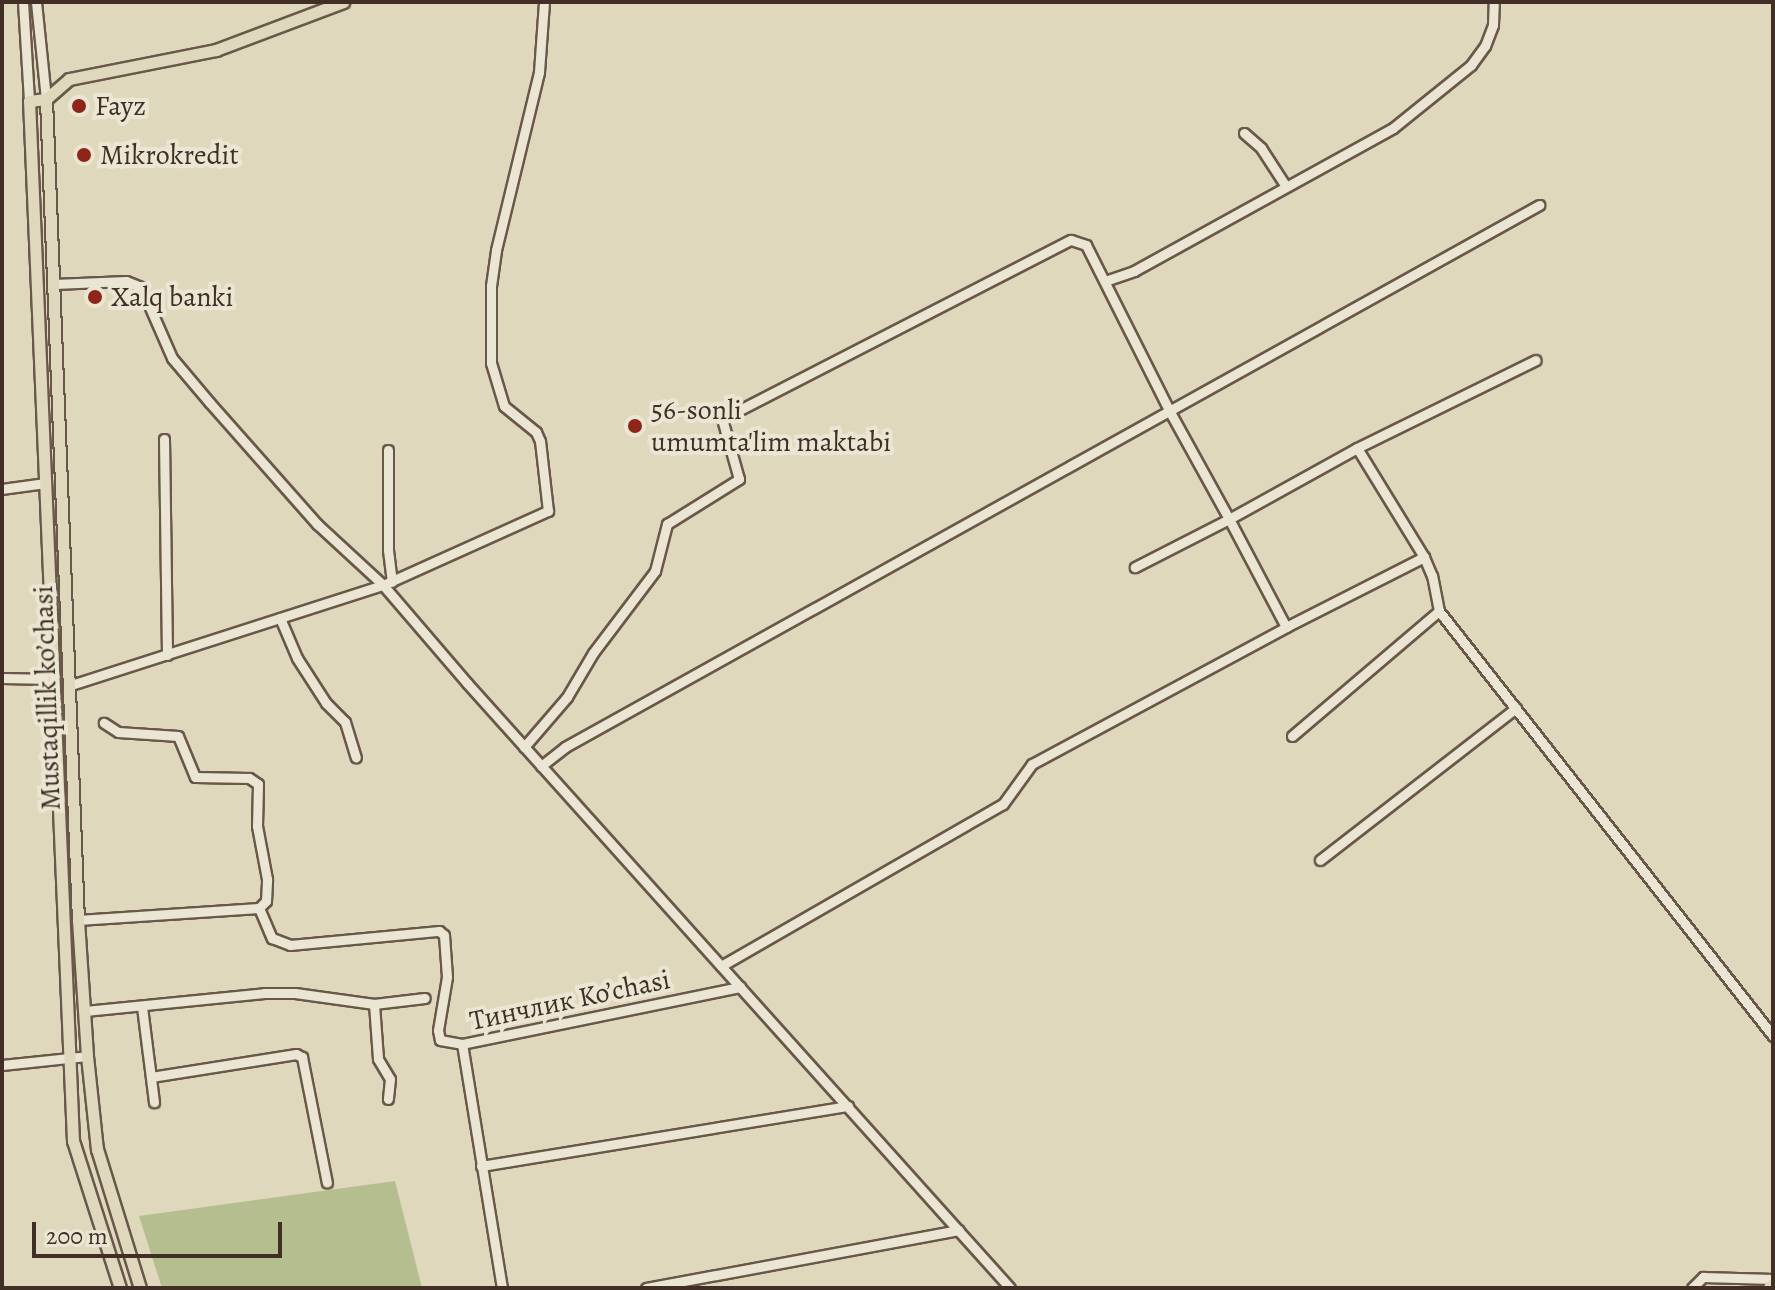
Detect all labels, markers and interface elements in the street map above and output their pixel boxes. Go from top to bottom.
place label: Fayz [95,89,146,123]
marker: Fayz [70,97,88,115]
place label: Mikrokredit [100,138,239,172]
marker: Mikrokredit [75,146,93,164]
place label: Xalq banki [111,280,233,314]
marker: Xalq banki [86,288,104,306]
place label: 56-sonli umumta'lim maktabi [651,393,891,459]
marker: 56-sonli umumta'lim maktabi [626,417,644,435]
street label: Mustaqillik ko’chasi [26,585,68,811]
street label: Тинчлик Ko’chasi [467,962,673,1038]
scale bar [36,1206,286,1256]
text: 200 m [46,1220,108,1252]

